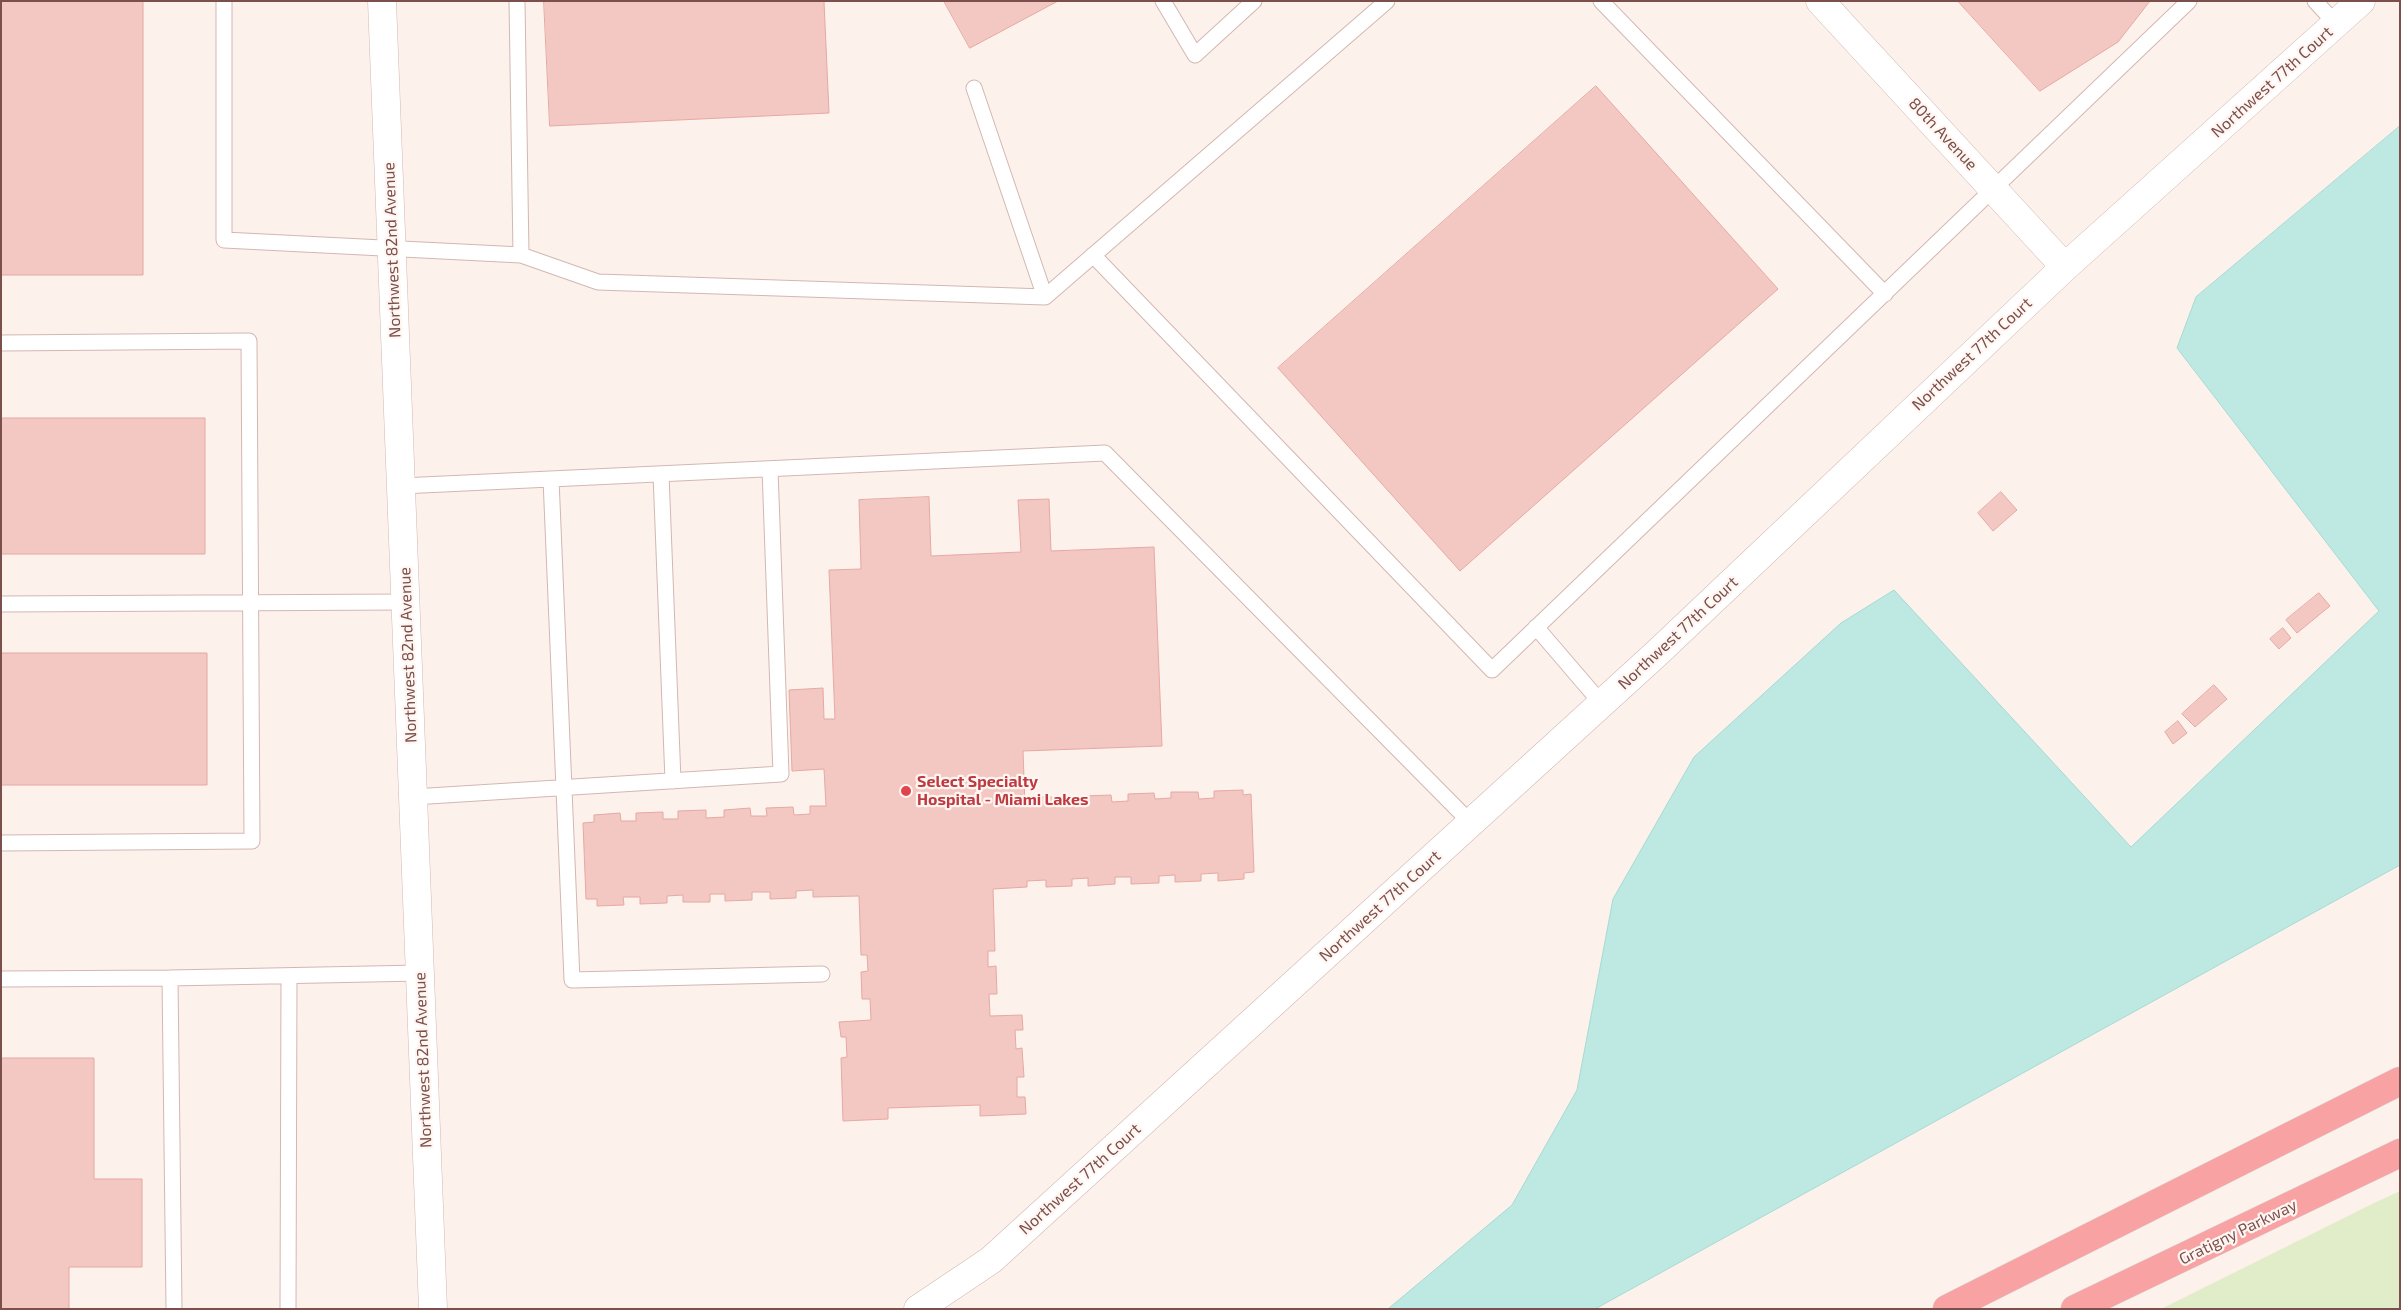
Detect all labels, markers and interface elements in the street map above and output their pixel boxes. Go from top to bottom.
street label: Northwest 77th Court [2207,22,2337,142]
street label: 80th Avenue [1905,94,1981,174]
street label: Northwest 82nd Avenue [379,162,405,338]
street label: Northwest 77th Court [1908,293,2036,415]
street label: Northwest 82nd Avenue [395,567,421,743]
street label: Northwest 77th Court [1614,572,1742,694]
place label: Select Specialty Hospital - Miami Lakes [917,772,1088,810]
marker: Select Specialty Hospital - Miami Lakes [899,784,913,798]
street label: Northwest 77th Court [1315,846,1445,966]
street label: Northwest 82nd Avenue [410,972,436,1148]
street label: Northwest 77th Court [1015,1119,1145,1239]
street label: Gratigny Parkway [2176,1195,2300,1269]

